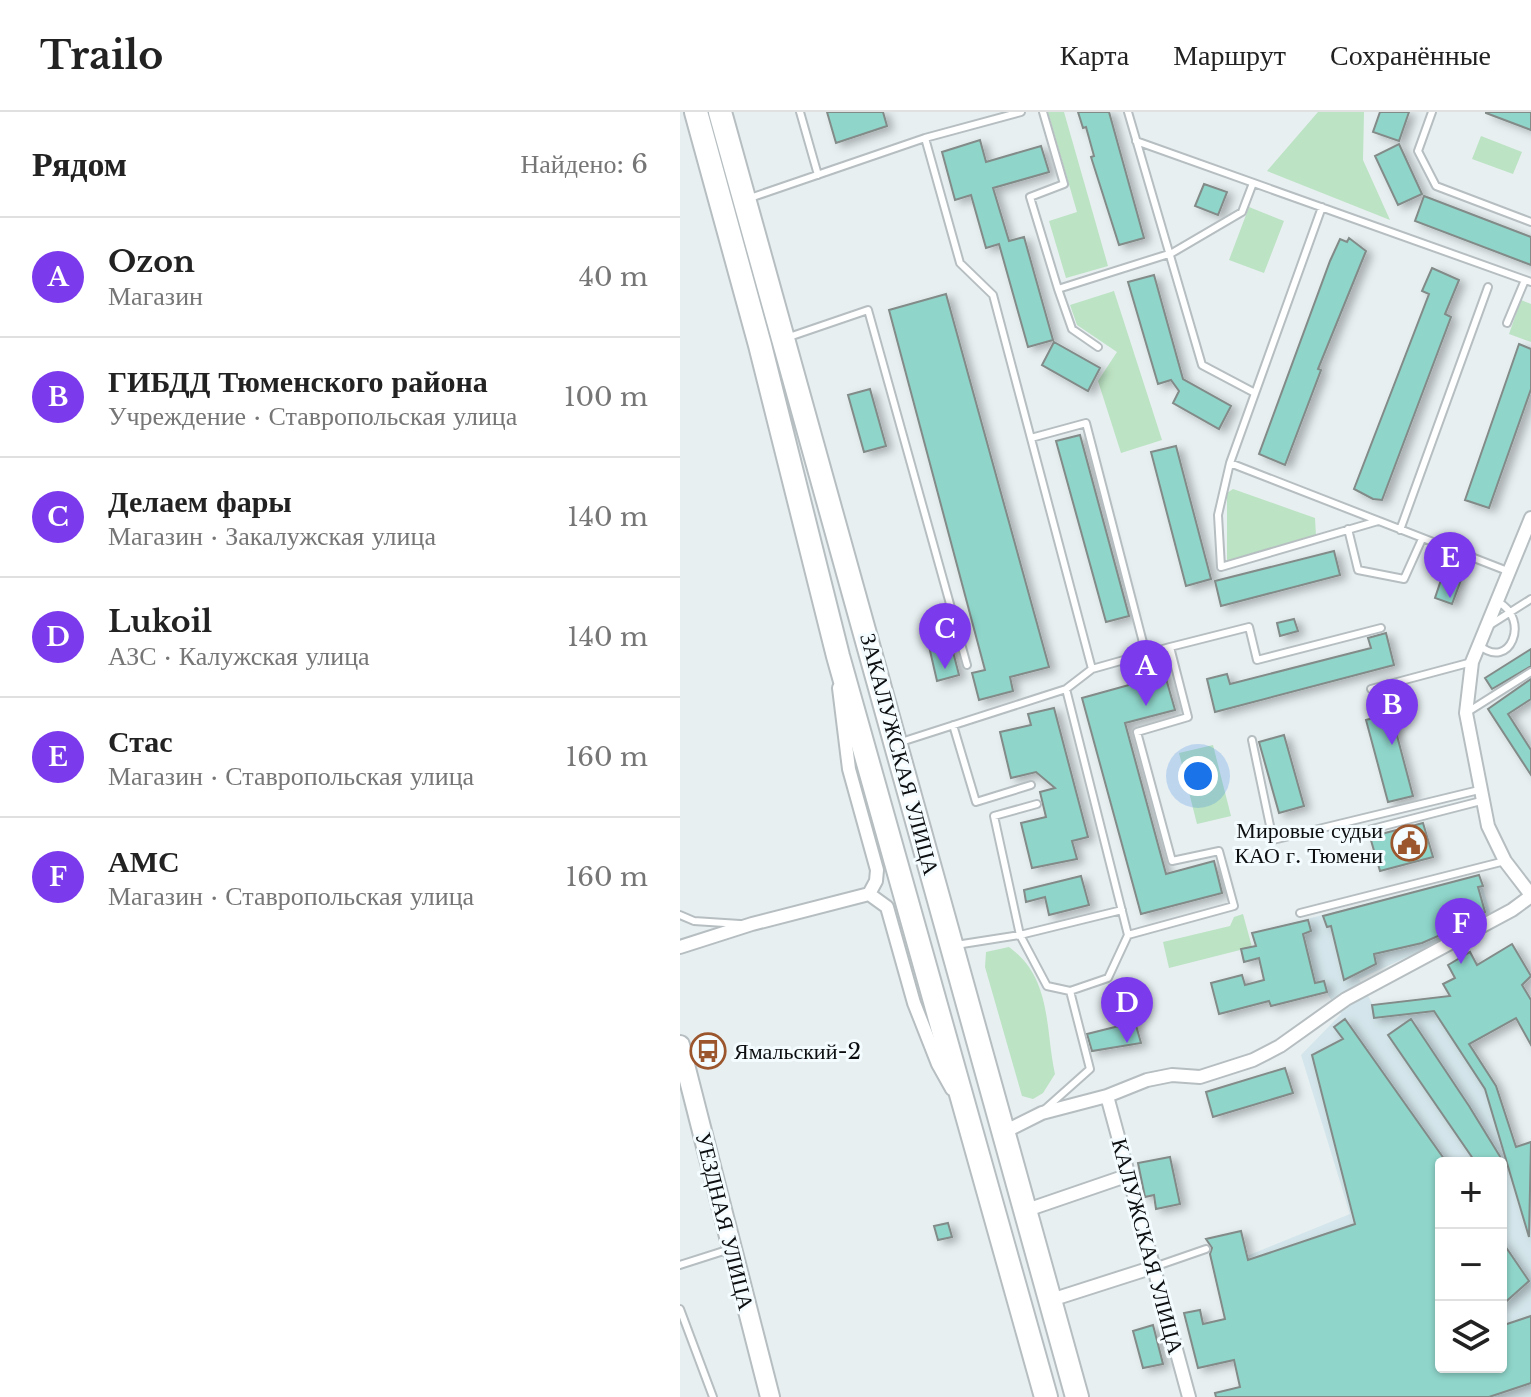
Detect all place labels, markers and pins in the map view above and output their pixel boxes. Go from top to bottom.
pin: E [1424,532,1476,598]
pin: C [919,603,971,669]
pin: A [1120,640,1172,706]
pin: B [1366,679,1418,745]
place label: Мировые судьи КАО г. Тюмени [1234,817,1383,869]
public building icon: Мировые судьи КАО г. Тюмени [1390,824,1428,862]
pin: F [1435,898,1487,964]
pin: D [1101,977,1153,1043]
bus stop icon: Ямальский-2 [689,1032,727,1070]
place label: Ямальский-2 [734,1038,861,1065]

